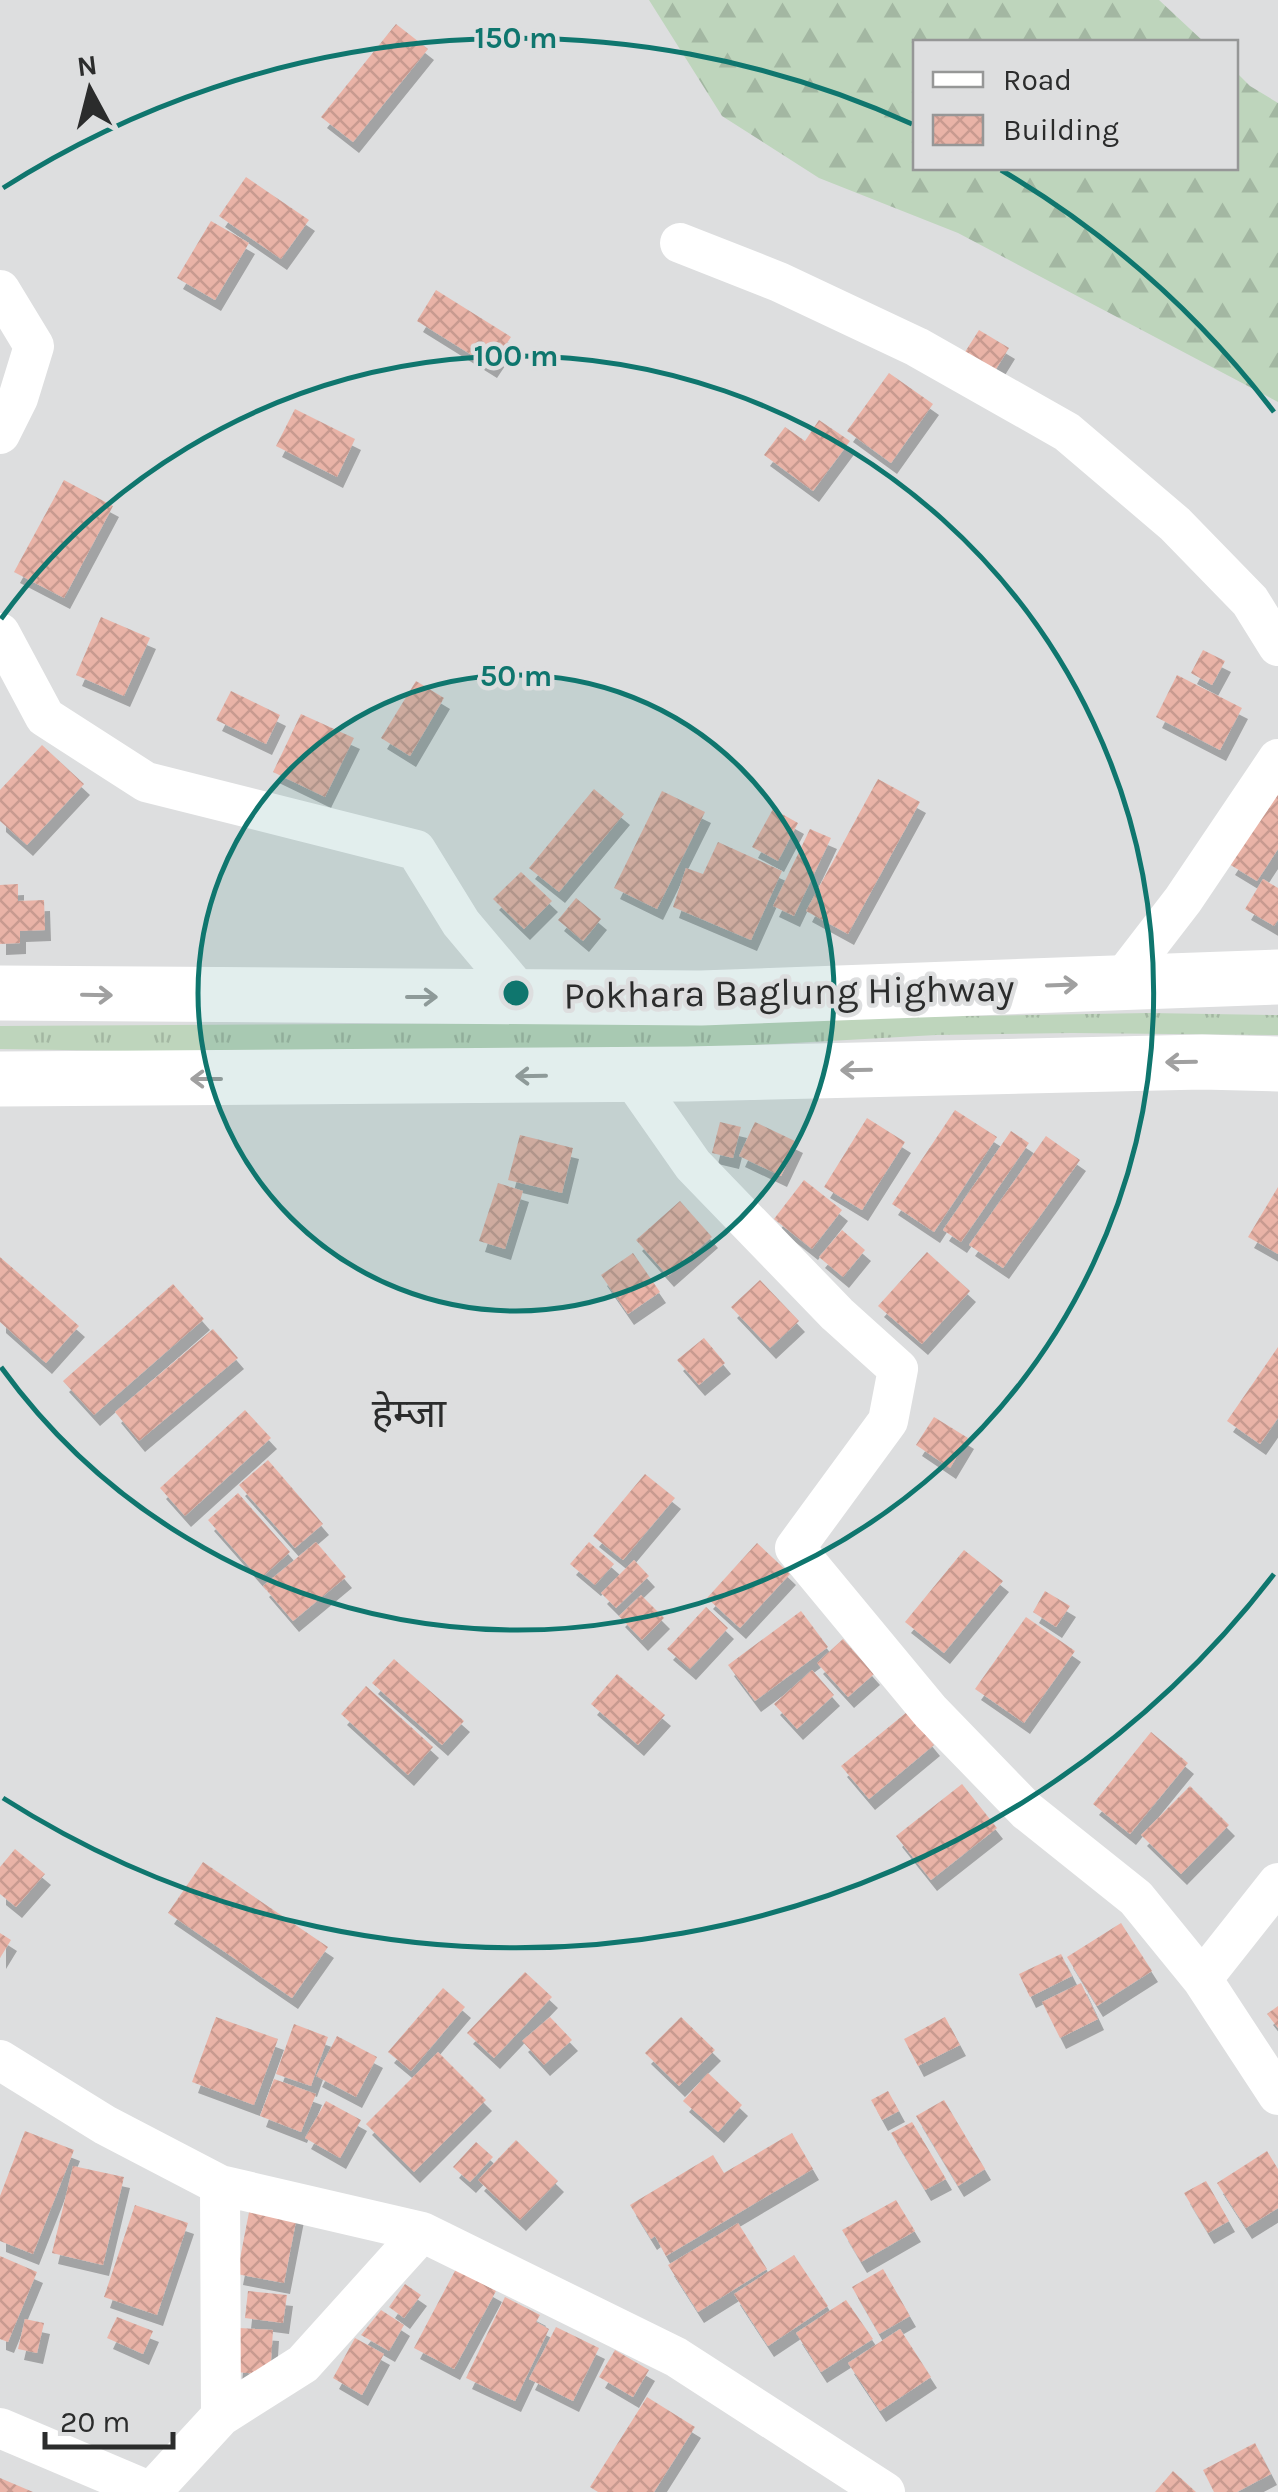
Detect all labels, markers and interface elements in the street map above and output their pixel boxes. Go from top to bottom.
text: 150 m [474,20,558,56]
north arrow [40,40,140,140]
legend [913,40,1238,170]
text: N [75,48,99,83]
text: Road [1003,62,1072,98]
text: Building [1003,112,1119,148]
text: 100 m [474,338,558,374]
text: 50 m [480,658,552,694]
street label: Pokhara Baglung Highway [563,966,1015,1018]
centre of rings [498,975,534,1011]
one-way arrow [1046,975,1078,994]
one-way arrow [80,986,113,1004]
one-way arrow [406,988,438,1006]
one-way arrow [1165,1053,1197,1072]
one-way arrow [840,1061,872,1080]
one-way arrow [515,1066,548,1086]
one-way arrow [190,1070,222,1088]
district label: हेम्जा [372,1390,447,1437]
scale bar [45,2387,172,2449]
text: 20 m [60,2404,130,2440]

